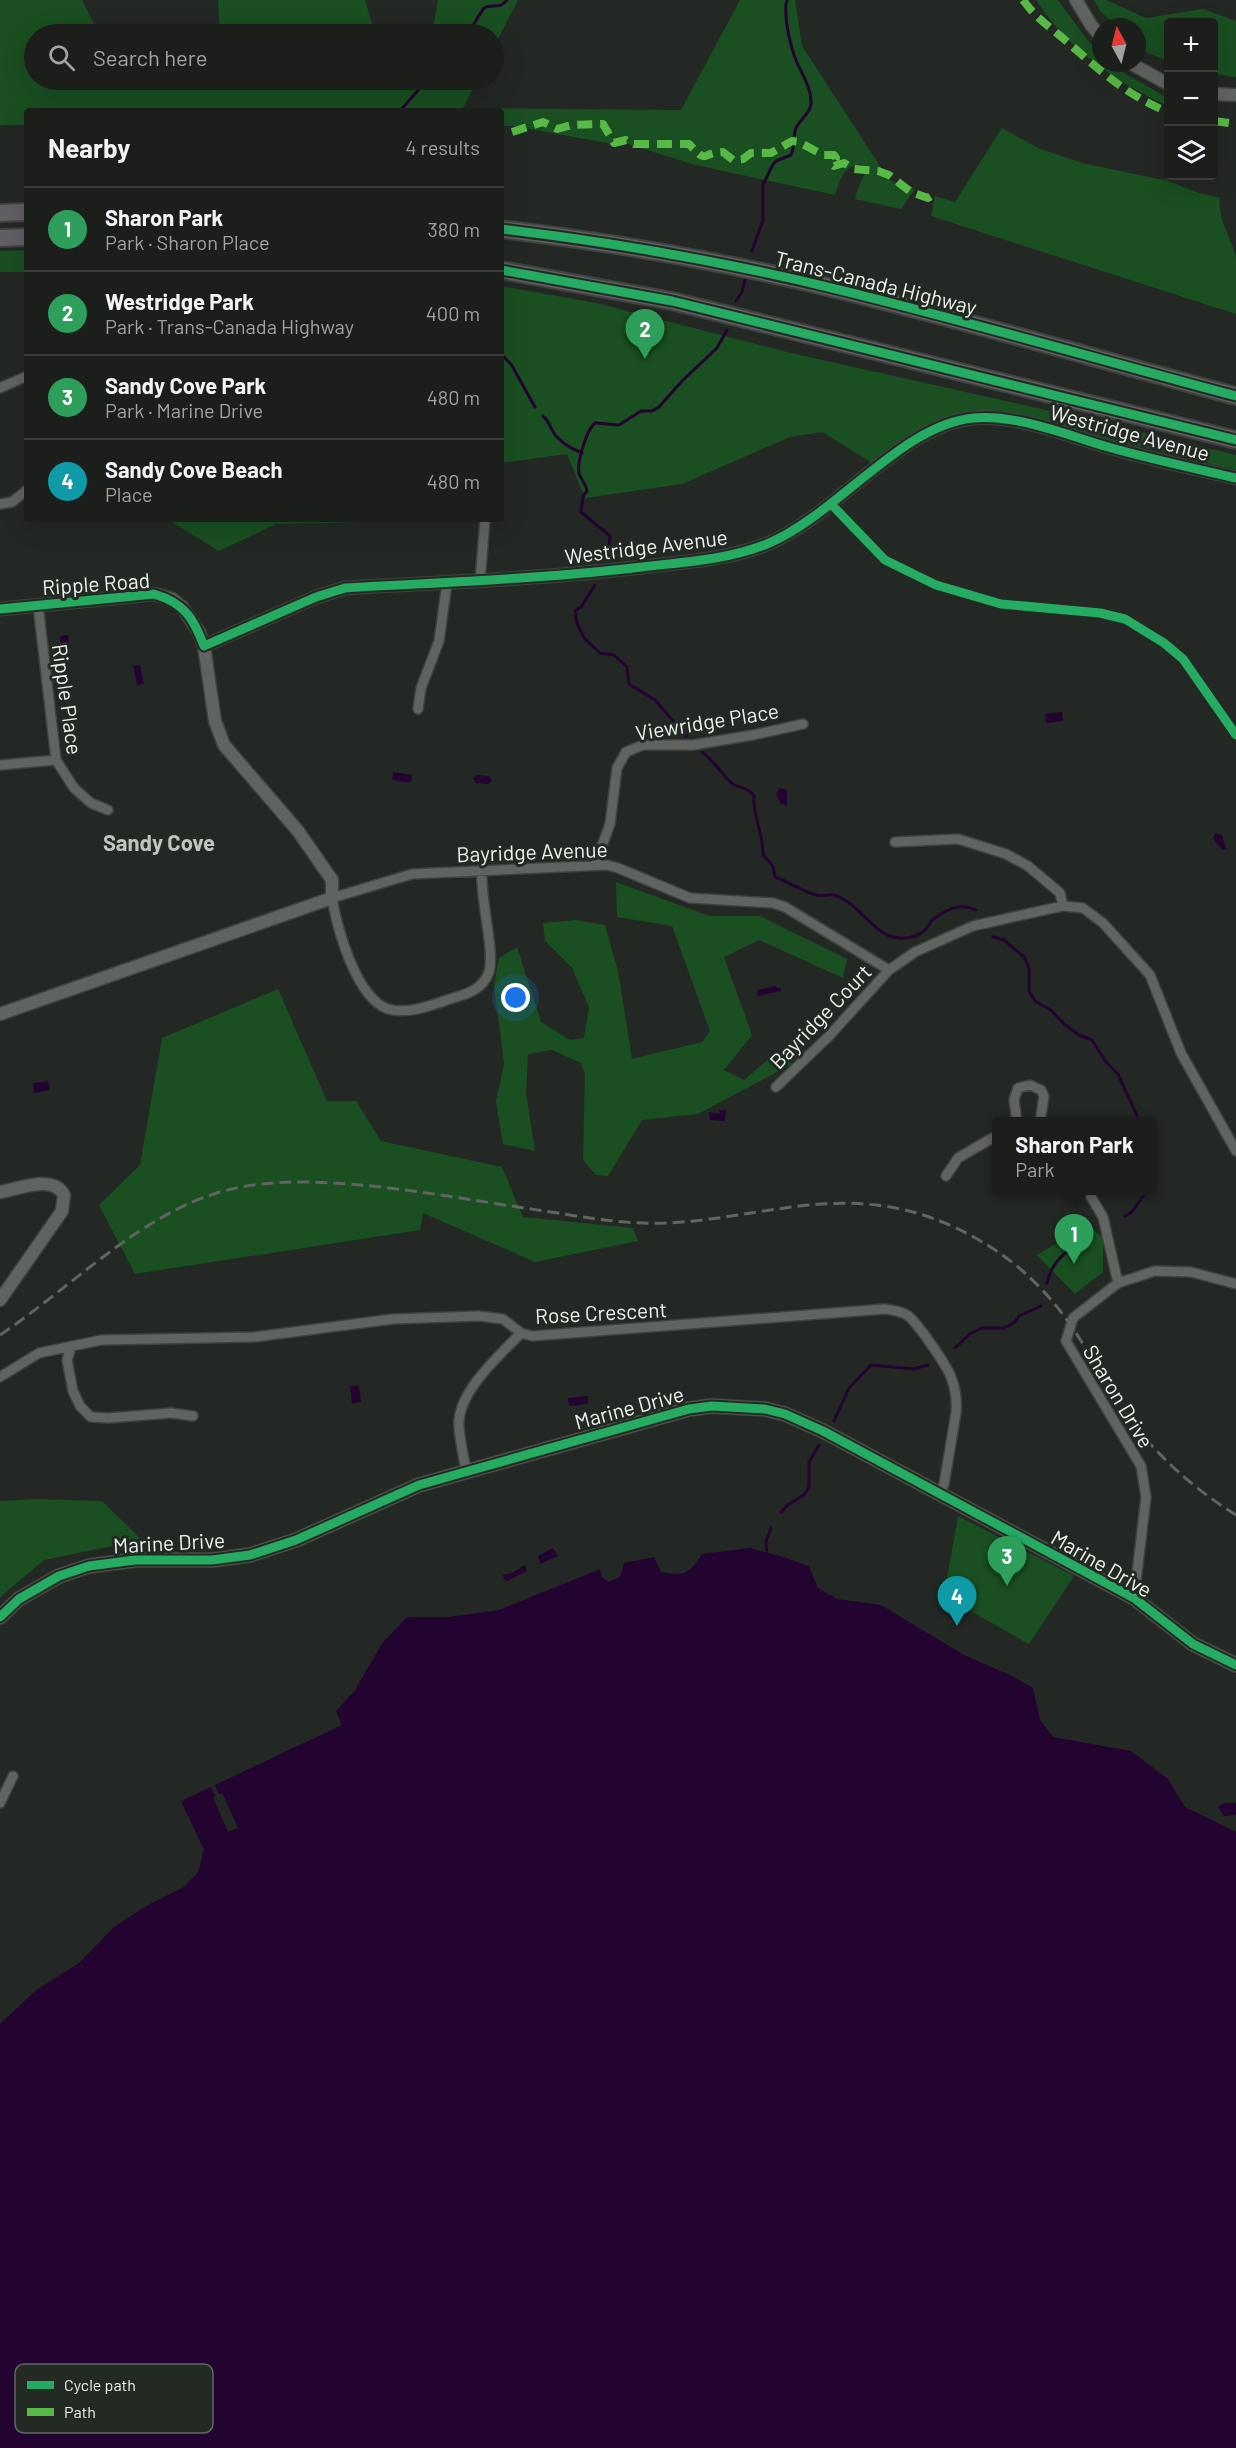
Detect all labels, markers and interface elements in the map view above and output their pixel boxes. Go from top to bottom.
north arrow [1092,18,1146,72]
map controls [1164,18,1218,180]
button: + [1164,18,1218,72]
search box [24,24,504,90]
icon: search [45,41,78,74]
text: Search here [93,44,207,70]
button: − [1164,72,1218,126]
button: layers [1164,126,1218,180]
text: Nearby [48,132,130,163]
text: 4 results [405,135,480,159]
text: Sharon Park [105,204,223,230]
text: 1 [64,217,71,241]
text: 380 m [427,217,480,241]
text: Park · Sharon Place [105,230,270,254]
street label: Trans-Canada Highway [772,245,980,319]
text: Westridge Park [105,288,254,314]
text: 2 [62,301,73,325]
text: 400 m [426,301,480,325]
pin: 2 [626,310,664,359]
text: Park · Trans-Canada Highway [105,314,354,338]
text: Sandy Cove Park [105,372,266,398]
text: 3 [62,385,73,409]
text: 480 m [427,385,480,409]
text: Park · Marine Drive [105,398,263,422]
street label: Westridge Avenue [1048,399,1212,465]
text: Sandy Cove Beach [105,456,283,482]
text: 4 [61,469,74,493]
text: 480 m [427,469,480,493]
text: Place [105,482,153,506]
street label: Westridge Avenue [563,524,729,568]
street label: Ripple Road [41,567,151,599]
street label: Ripple Place [48,642,88,756]
street label: Viewridge Place [633,697,781,745]
district label: Sandy Cove [103,829,215,855]
street label: Bayridge Avenue [456,836,608,866]
street label: Bayridge Court [764,959,876,1073]
your location [501,983,530,1012]
popup [992,1117,1157,1195]
text: Sharon Park [1015,1131,1134,1157]
text: Park [1015,1157,1055,1181]
pin: 1 [1054,1214,1094,1264]
street label: Rose Crescent [534,1296,668,1328]
street label: Sharon Drive [1079,1340,1159,1452]
street label: Marine Drive [572,1380,686,1434]
street label: Marine Drive [1047,1524,1157,1602]
street label: Marine Drive [112,1527,226,1557]
pin: 3 [988,1536,1026,1586]
pin: 4 [938,1576,976,1626]
legend [15,2364,213,2433]
text: Cycle path [64,2375,136,2394]
text: Path [64,2402,96,2421]

